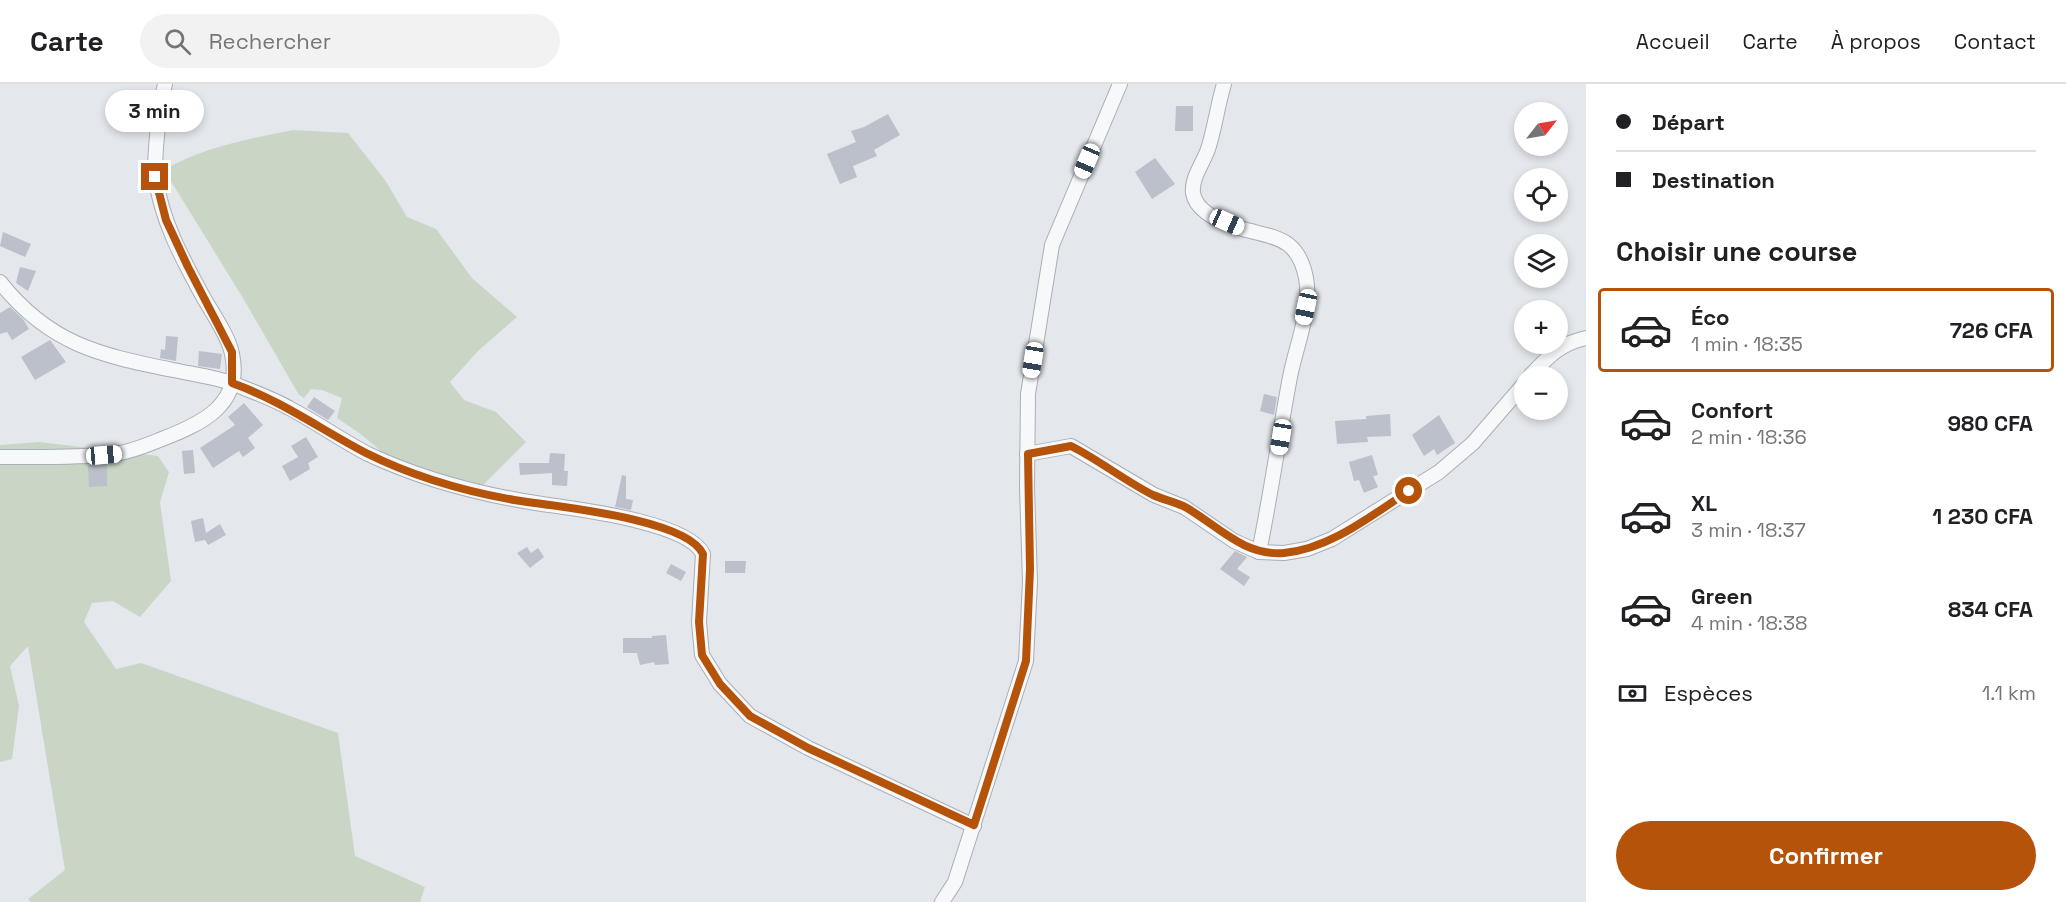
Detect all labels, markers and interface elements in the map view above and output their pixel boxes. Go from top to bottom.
search box [140,14,560,68]
text: Carte [30,23,104,59]
icon: search [161,25,194,58]
text: Rechercher [209,27,331,55]
text: Accueil [1636,28,1710,55]
text: Carte [1743,28,1798,55]
text: À propos [1831,28,1921,55]
text: Contact [1954,28,2036,55]
callout: 3 min [106,90,204,132]
text: 3 min [129,98,180,124]
north arrow [1514,102,1568,156]
map controls [1514,102,1568,420]
text: Départ [1652,108,1725,136]
car [1072,141,1102,181]
route end [141,163,168,190]
text: Destination [1652,166,1775,194]
button: locate [1514,168,1568,222]
car [1207,206,1247,238]
button: layers [1514,234,1568,288]
text: Choisir une course [1616,234,1857,269]
car [1293,288,1319,326]
button: + [1514,300,1568,354]
icon: car [1619,303,1673,357]
text: Éco [1691,303,1730,331]
text: 726 CFA [1950,316,2033,344]
text: 1 min · 18:35 [1691,331,1803,357]
car [1021,341,1045,379]
button: − [1514,366,1568,420]
icon: car [1619,396,1673,450]
text: Confort [1691,396,1773,424]
text: 980 CFA [1947,409,2033,437]
car [1269,418,1293,456]
text: 2 min · 18:36 [1691,424,1807,450]
car [85,444,123,466]
route start [1395,477,1422,504]
icon: car [1619,489,1673,543]
text: XL [1691,489,1717,517]
text: 1 230 CFA [1932,502,2033,530]
text: 3 min · 18:37 [1691,517,1806,543]
icon: car [1619,582,1673,636]
text: Green [1691,582,1753,610]
text: 834 CFA [1948,595,2033,623]
text: 4 min · 18:38 [1691,610,1807,636]
icon: cash [1616,677,1649,710]
text: Espèces [1664,679,1753,707]
text: 1.1 km [1982,680,2036,706]
button: Confirmer [1616,821,2036,890]

